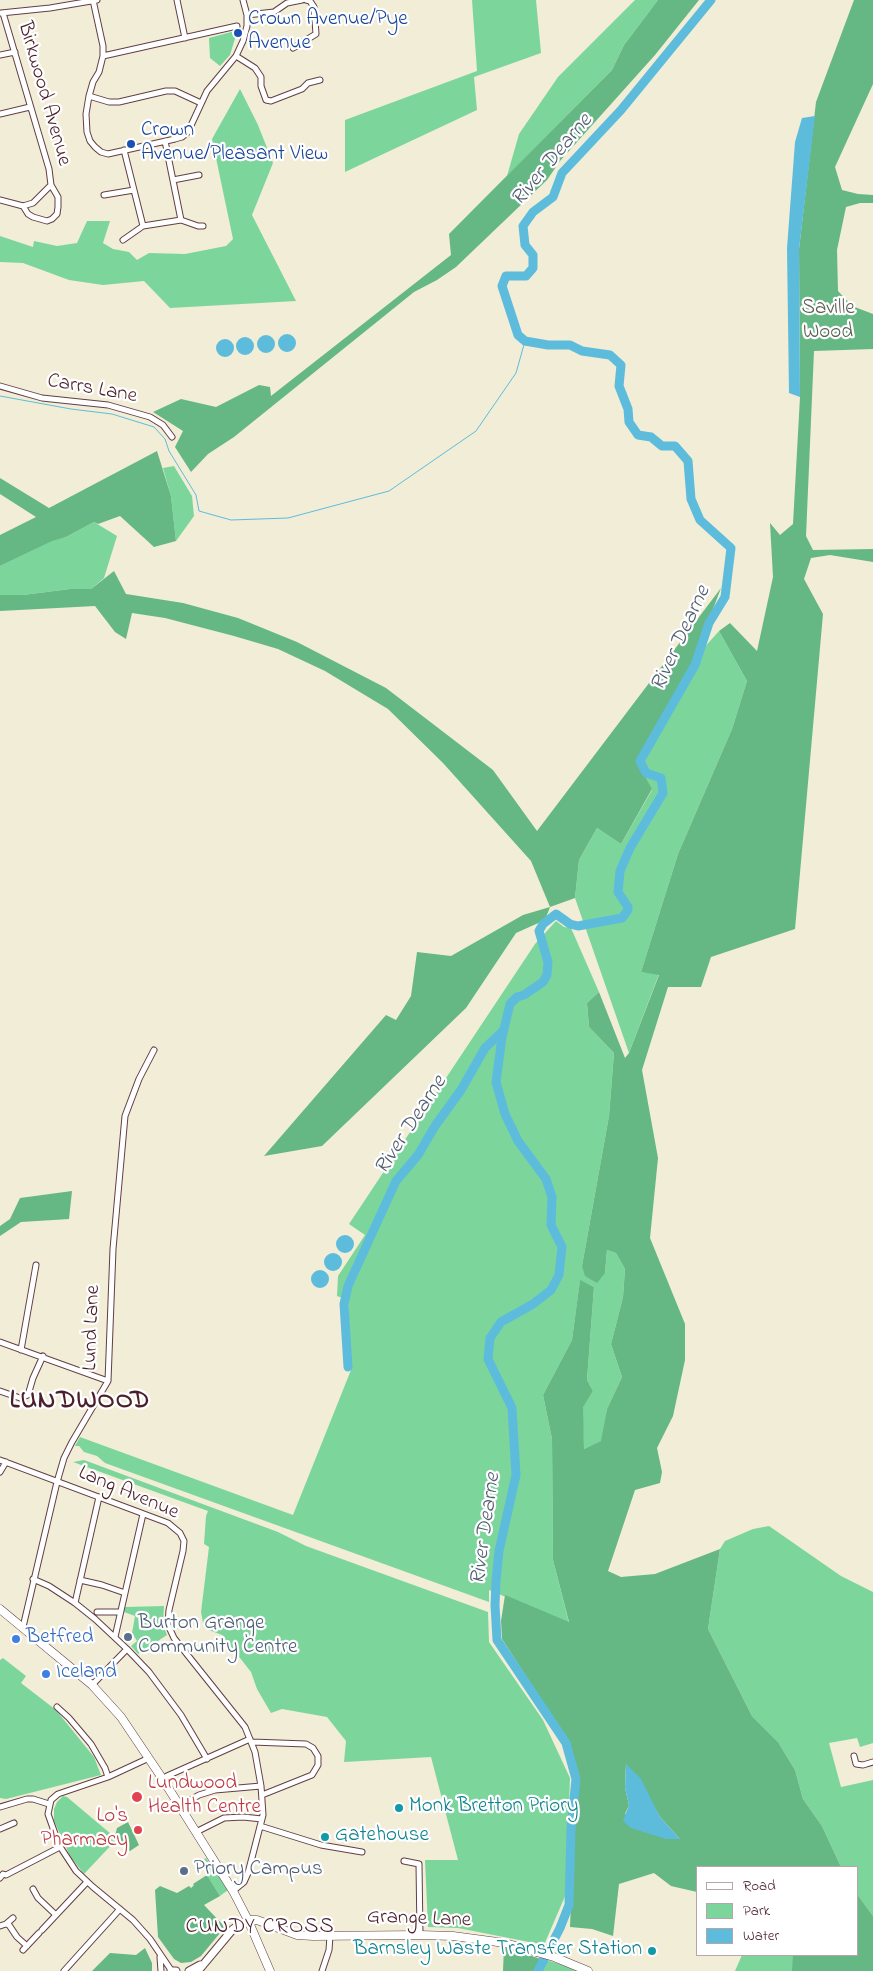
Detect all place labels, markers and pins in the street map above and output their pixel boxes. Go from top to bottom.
place label: Crown Avenue/Pye Avenue [248,8,408,58]
marker: Crown Avenue/Pye Avenue [232,27,244,39]
place label: Crown Avenue/Pleasant View [141,119,328,169]
marker: Crown Avenue/Pleasant View [125,138,137,150]
place label: Burton Grange Community Centre [138,1612,297,1662]
place label: Betfred [26,1626,93,1652]
marker: Burton Grange Community Centre [122,1631,134,1643]
marker: Betfred [10,1633,22,1645]
place label: Iceland [56,1661,117,1687]
marker: Iceland [40,1668,52,1680]
place label: Lundwood Health Centre [148,1772,261,1822]
marker: Lundwood Health Centre [130,1790,144,1804]
place label: Monk Bretton Priory [409,1795,578,1821]
marker: Monk Bretton Priory [393,1802,405,1814]
place label: Lo's Pharmacy [41,1805,128,1855]
marker: Lo's Pharmacy [132,1824,144,1836]
place label: Gatehouse [335,1824,429,1850]
marker: Gatehouse [319,1831,331,1843]
place label: Priory Campus [194,1858,323,1884]
marker: Priory Campus [178,1865,190,1877]
place label: Barnsley Waste Transfer Station [353,1938,642,1964]
marker: Barnsley Waste Transfer Station [646,1945,658,1957]

